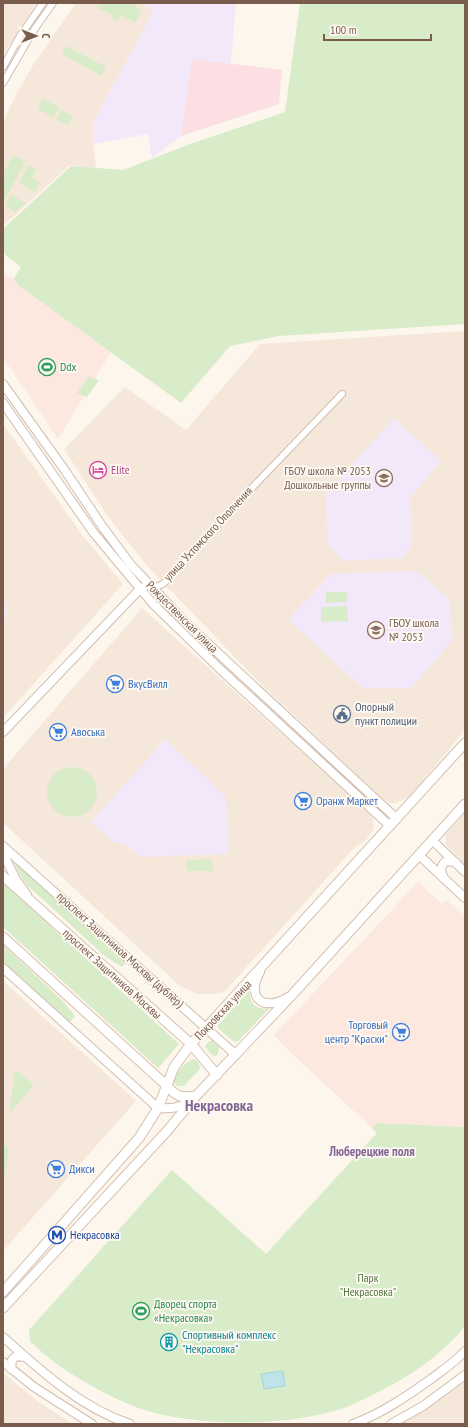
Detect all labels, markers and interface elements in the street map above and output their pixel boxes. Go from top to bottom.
north arrow [16,16,56,56]
scale bar [324,16,431,42]
text: 100 m [330,22,357,37]
text: С [39,33,53,39]
sports icon: Ddx [37,357,57,377]
place label: Ddx [60,359,76,374]
hotel icon: Elite [88,460,108,480]
place label: Elite [111,462,130,477]
place label: ГБОУ школа № 2053 Дошкольные группы [284,463,371,492]
school or university icon: ГБОУ школа № 2053 Дошкольные группы [374,468,394,488]
street label: улица Ухтомского Ополчения [160,483,256,584]
street label: Рождественская улица [143,578,222,656]
place label: ГБОУ школа № 2053 [389,615,439,644]
school or university icon: ГБОУ школа № 2053 [366,620,386,640]
supermarket icon: ВкусВилл [105,674,125,694]
place label: ВкусВилл [128,676,168,691]
place label: Опорный пункт полиции [355,699,417,728]
public building icon: Опорный пункт полиции [332,704,352,724]
supermarket icon: Авоська [48,722,68,742]
place label: Авоська [71,724,105,739]
supermarket icon: Оранж Маркет [293,791,313,811]
place label: Оранж Маркет [316,793,378,808]
street label: проспект Защитников Москвы (дублёр) [53,889,187,1011]
street label: проспект Защитников Москвы [60,926,164,1022]
street label: Покровская улица [191,976,254,1043]
place label: Торговый центр "Краски" [325,1017,388,1046]
supermarket icon: Торговый центр "Краски" [391,1022,411,1042]
district label: Некрасовка [185,1095,253,1115]
district label: Люберецкие поля [328,1143,415,1160]
supermarket icon: Дикси [46,1159,66,1179]
place label: Дикси [69,1161,95,1176]
metro station icon: Некрасовка [47,1225,67,1245]
place label: Некрасовка [70,1227,120,1242]
park label: Парк "Некрасовка" [340,1270,396,1299]
place label: Дворец спорта «Некрасовка» [154,1296,217,1325]
sports icon: Дворец спорта «Некрасовка» [131,1301,151,1321]
place label: Спортивный комплекс "Некрасовка" [182,1327,277,1356]
building icon: Спортивный комплекс "Некрасовка" [159,1332,179,1352]

